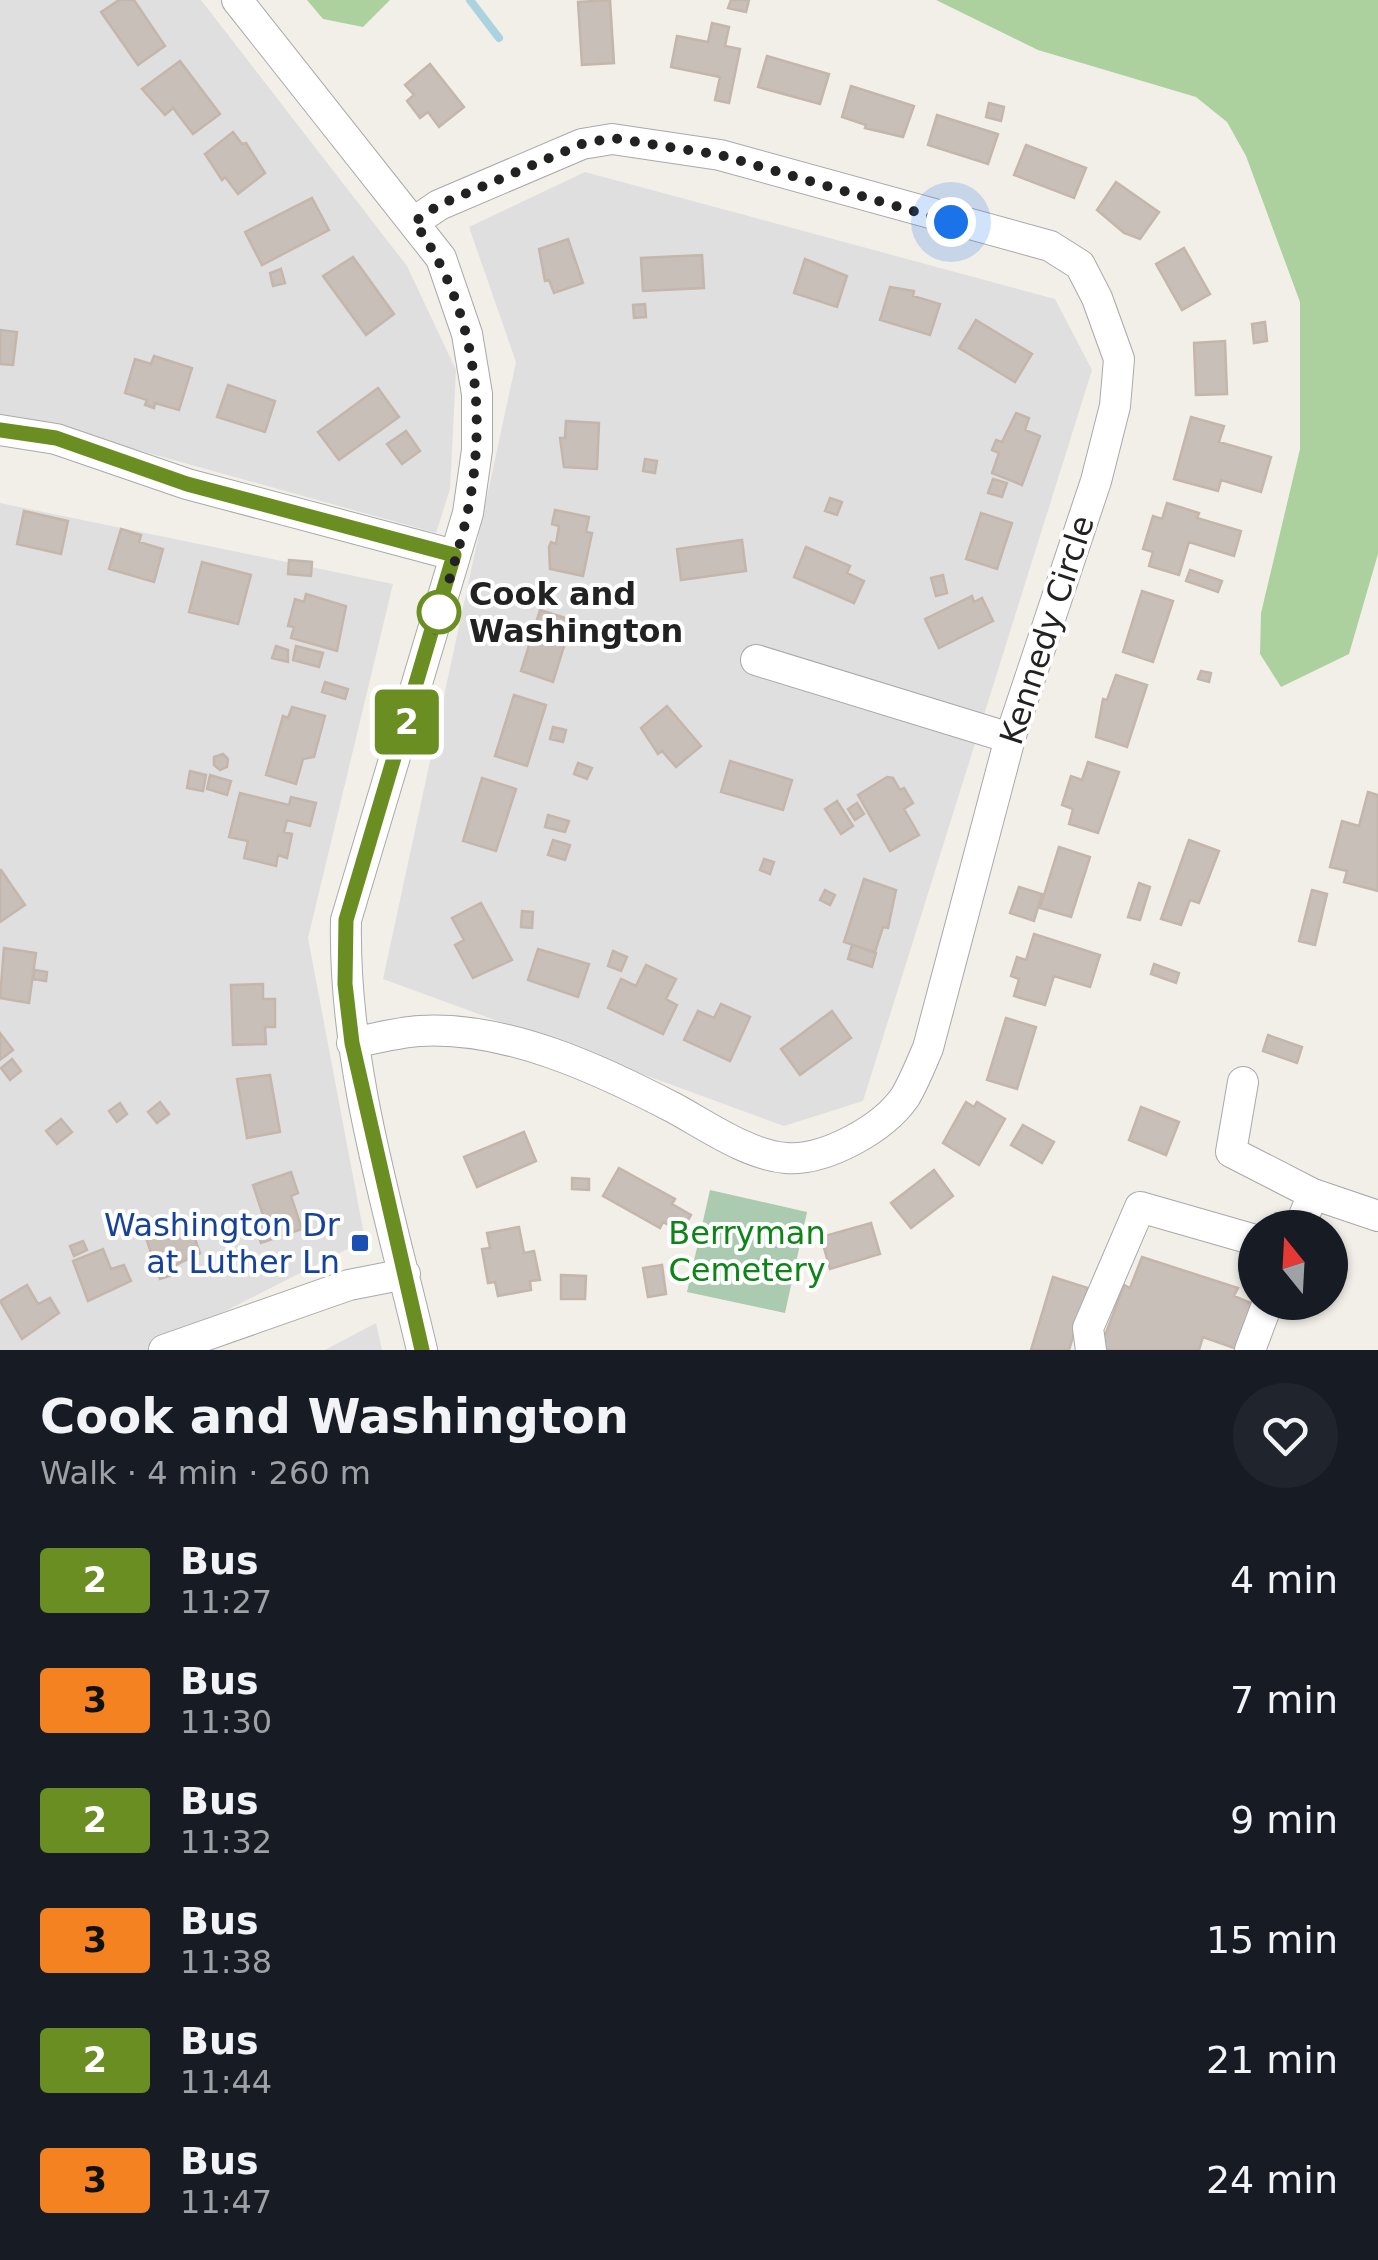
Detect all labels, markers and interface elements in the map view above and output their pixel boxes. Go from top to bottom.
your location [926,197,976,247]
street label: Kennedy Circle [992,511,1102,749]
place label: Cook and Washington [469,575,683,650]
marker: Cook and Washington [418,591,460,633]
line badge: 2 [374,690,440,754]
text: 2 [395,702,419,742]
place label: Washington Dr at Luther Ln [104,1206,341,1281]
north arrow [1238,1210,1348,1320]
map controls [1238,1210,1348,1320]
park label: Berryman Cemetery [668,1214,826,1289]
marker: Washington Dr at Luther Ln [349,1232,371,1254]
button: heart [1233,1383,1338,1488]
text: Cook and Washington [40,1388,629,1444]
text: Walk · 4 min · 260 m [40,1454,371,1492]
text: Bus [180,1539,259,1583]
text: 4 min [1230,1558,1338,1602]
text: 2 [83,1560,107,1600]
text: 11:27 [180,1583,272,1621]
text: Bus [180,1659,259,1703]
text: 7 min [1230,1678,1338,1722]
text: 3 [83,1680,107,1720]
text: 11:30 [180,1703,272,1741]
text: Bus [180,1779,259,1823]
text: 9 min [1230,1798,1338,1842]
text: 2 [83,1800,107,1840]
text: 11:32 [180,1823,272,1861]
text: Bus [180,1899,259,1943]
text: 15 min [1206,1918,1338,1962]
text: 3 [83,1920,107,1960]
text: 11:38 [180,1943,272,1981]
text: Bus [180,2019,259,2063]
text: 21 min [1206,2038,1338,2082]
text: 2 [83,2040,107,2080]
text: 11:44 [180,2063,272,2101]
text: Bus [180,2139,259,2183]
text: 24 min [1206,2158,1338,2202]
text: 3 [83,2160,107,2200]
text: 11:47 [180,2183,272,2221]

